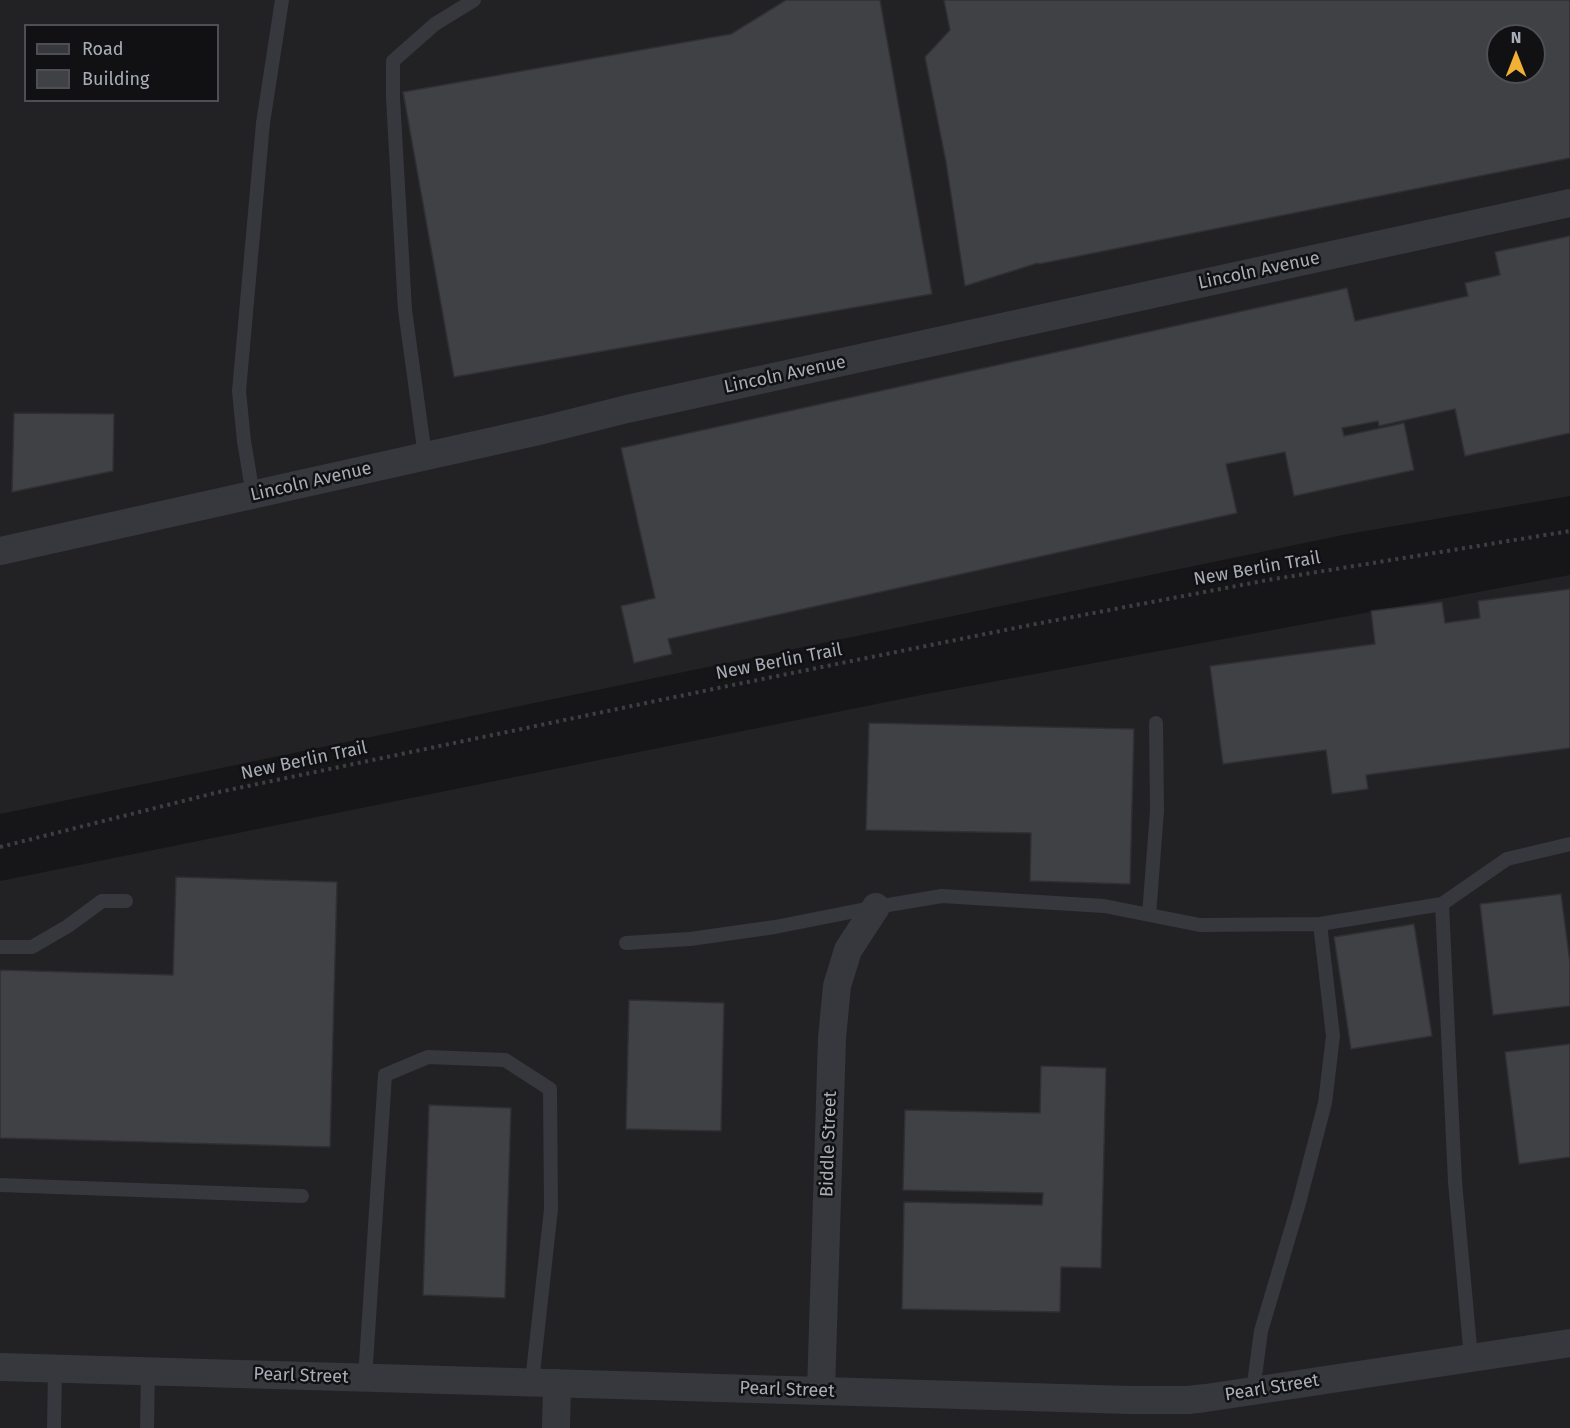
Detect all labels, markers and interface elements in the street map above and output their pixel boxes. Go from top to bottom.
legend [24,24,219,102]
north arrow [1486,24,1546,84]
text: N [1511,28,1521,47]
text: Road [82,38,124,60]
text: Building [82,68,149,90]
street label: Lincoln Avenue [1196,248,1322,294]
street label: Lincoln Avenue [722,352,848,398]
street label: Lincoln Avenue [248,458,374,506]
street label: New Berlin Trail [1192,547,1322,591]
street label: New Berlin Trail [714,639,844,685]
street label: New Berlin Trail [239,737,369,785]
street label: Biddle Street [816,1091,842,1197]
street label: Pearl Street [253,1364,349,1388]
street label: Pearl Street [1223,1370,1321,1406]
street label: Pearl Street [739,1378,835,1402]

